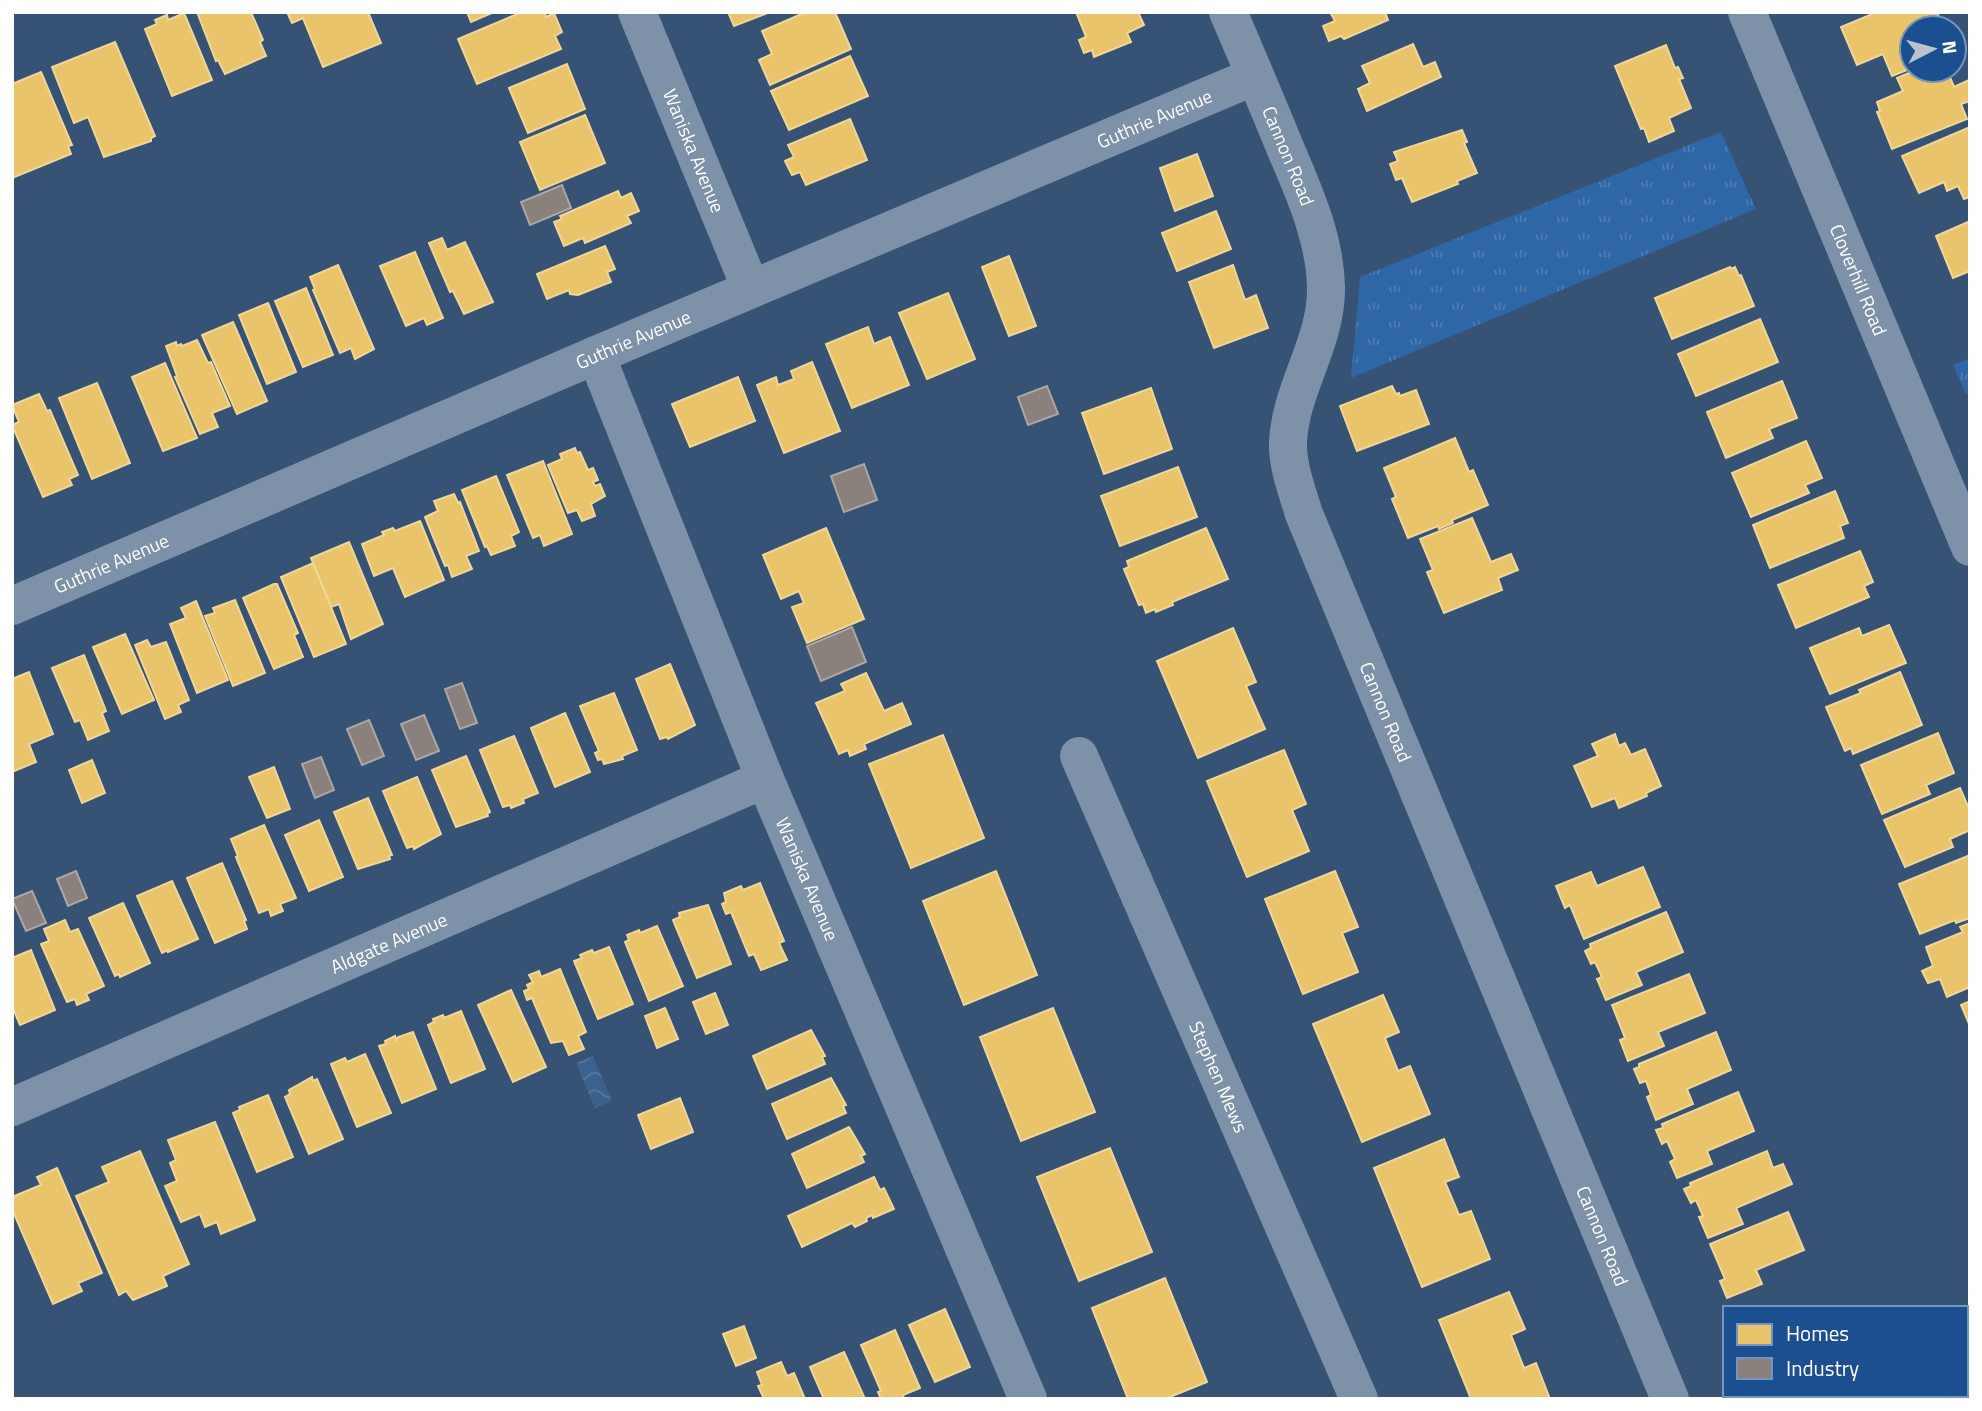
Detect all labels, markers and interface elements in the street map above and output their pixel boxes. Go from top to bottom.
north arrow [1898,14,1968,84]
text: N [1935,39,1966,55]
street label: Guthrie Avenue [1092,81,1216,155]
street label: Waniska Avenue [656,84,733,217]
street label: Cannon Road [1255,101,1323,210]
street label: Cloverhill Road [1823,219,1895,340]
street label: Guthrie Avenue [571,302,695,376]
street label: Guthrie Avenue [49,525,173,600]
street label: Cannon Road [1353,657,1420,766]
street label: Waniska Avenue [769,813,847,945]
street label: Aldgate Avenue [325,904,452,981]
street label: Stephen Mews [1182,1016,1256,1137]
street label: Cannon Road [1569,1181,1637,1290]
legend [1723,1306,1968,1397]
text: Homes [1786,1317,1849,1349]
text: Industry [1786,1352,1859,1384]

